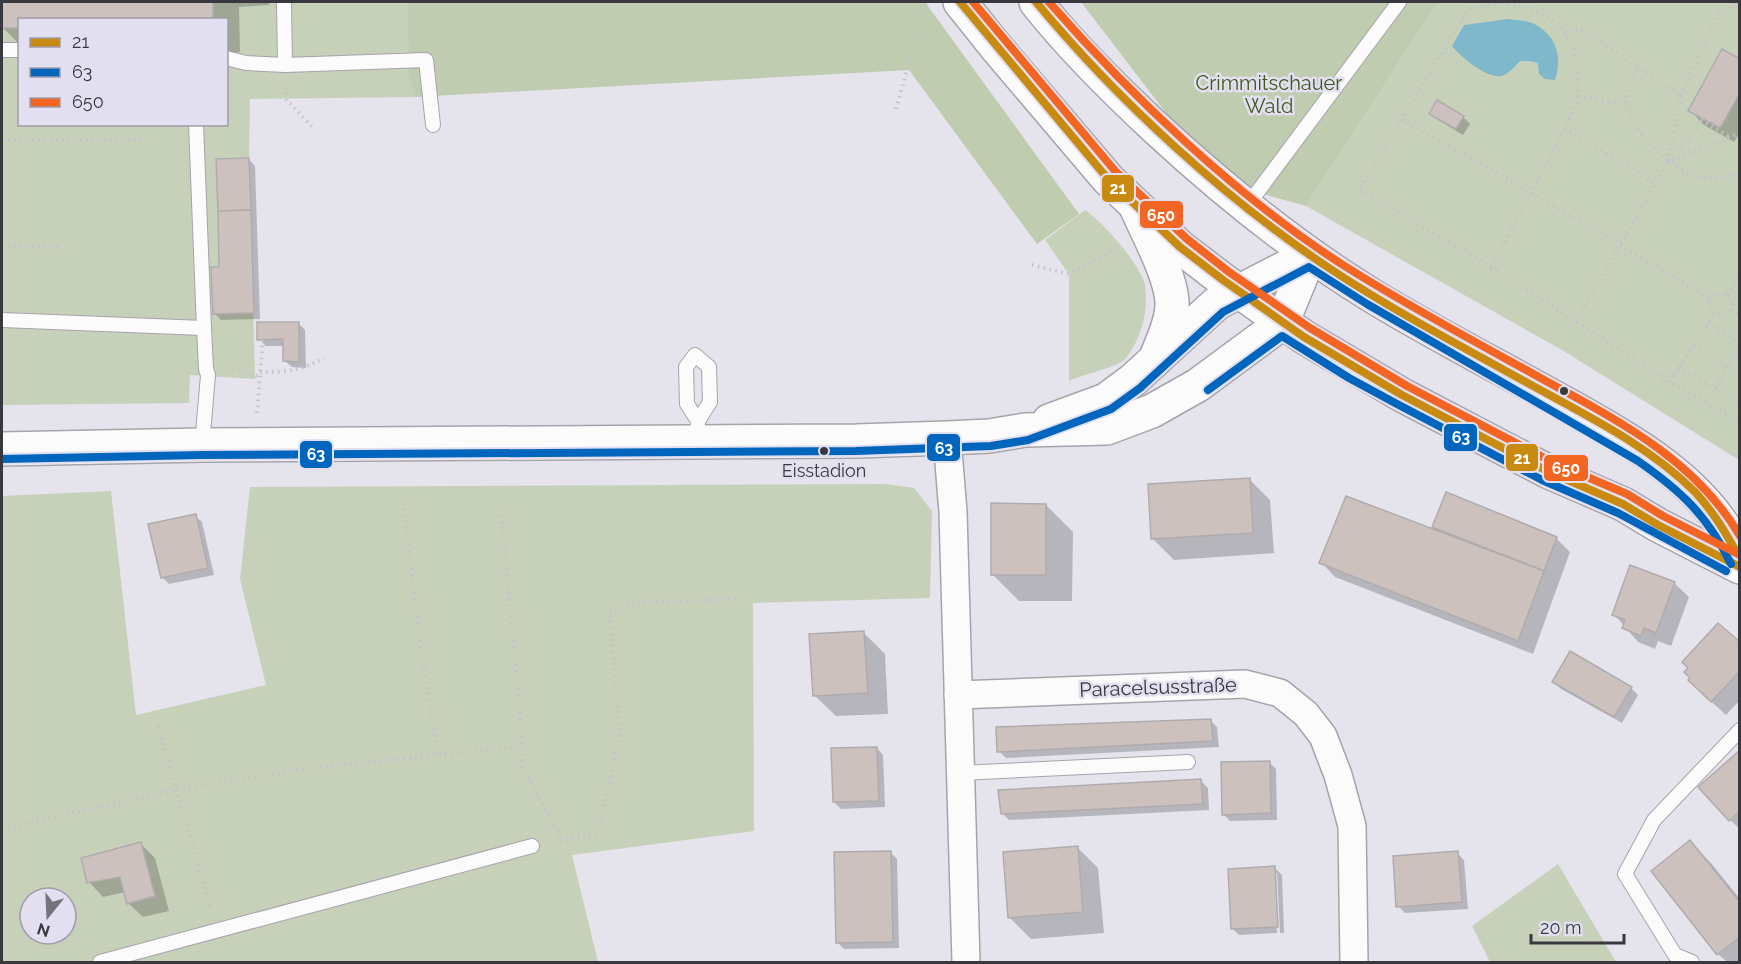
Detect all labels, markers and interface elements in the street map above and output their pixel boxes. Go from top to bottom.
legend [18,18,228,126]
text: 21 [72,31,89,52]
text: 63 [72,61,92,82]
park label: Crimmitschauer Wald [1196,71,1342,118]
text: 650 [72,91,104,112]
line badge: 21 [1101,174,1135,203]
text: 21 [1110,179,1127,198]
line badge: 650 [1139,200,1184,229]
text: 650 [1147,206,1175,225]
unlabelled marker [1558,385,1570,397]
line badge: 63 [1443,423,1478,452]
text: 63 [1452,428,1470,447]
line badge: 63 [926,433,961,462]
text: 63 [935,439,953,458]
line badge: 63 [299,440,333,469]
line badge: 21 [1505,443,1539,472]
text: 63 [307,445,325,464]
marker: Eisstadion [818,445,830,457]
text: 21 [1514,449,1531,468]
line badge: 650 [1543,454,1589,482]
text: 650 [1552,459,1580,478]
place label: Eisstadion [782,460,866,481]
street label: Paracelsusstraße [1079,672,1237,702]
north arrow [18,886,78,946]
scale bar [1531,907,1624,945]
text: 20 m [1540,917,1582,938]
text: N [35,919,52,941]

